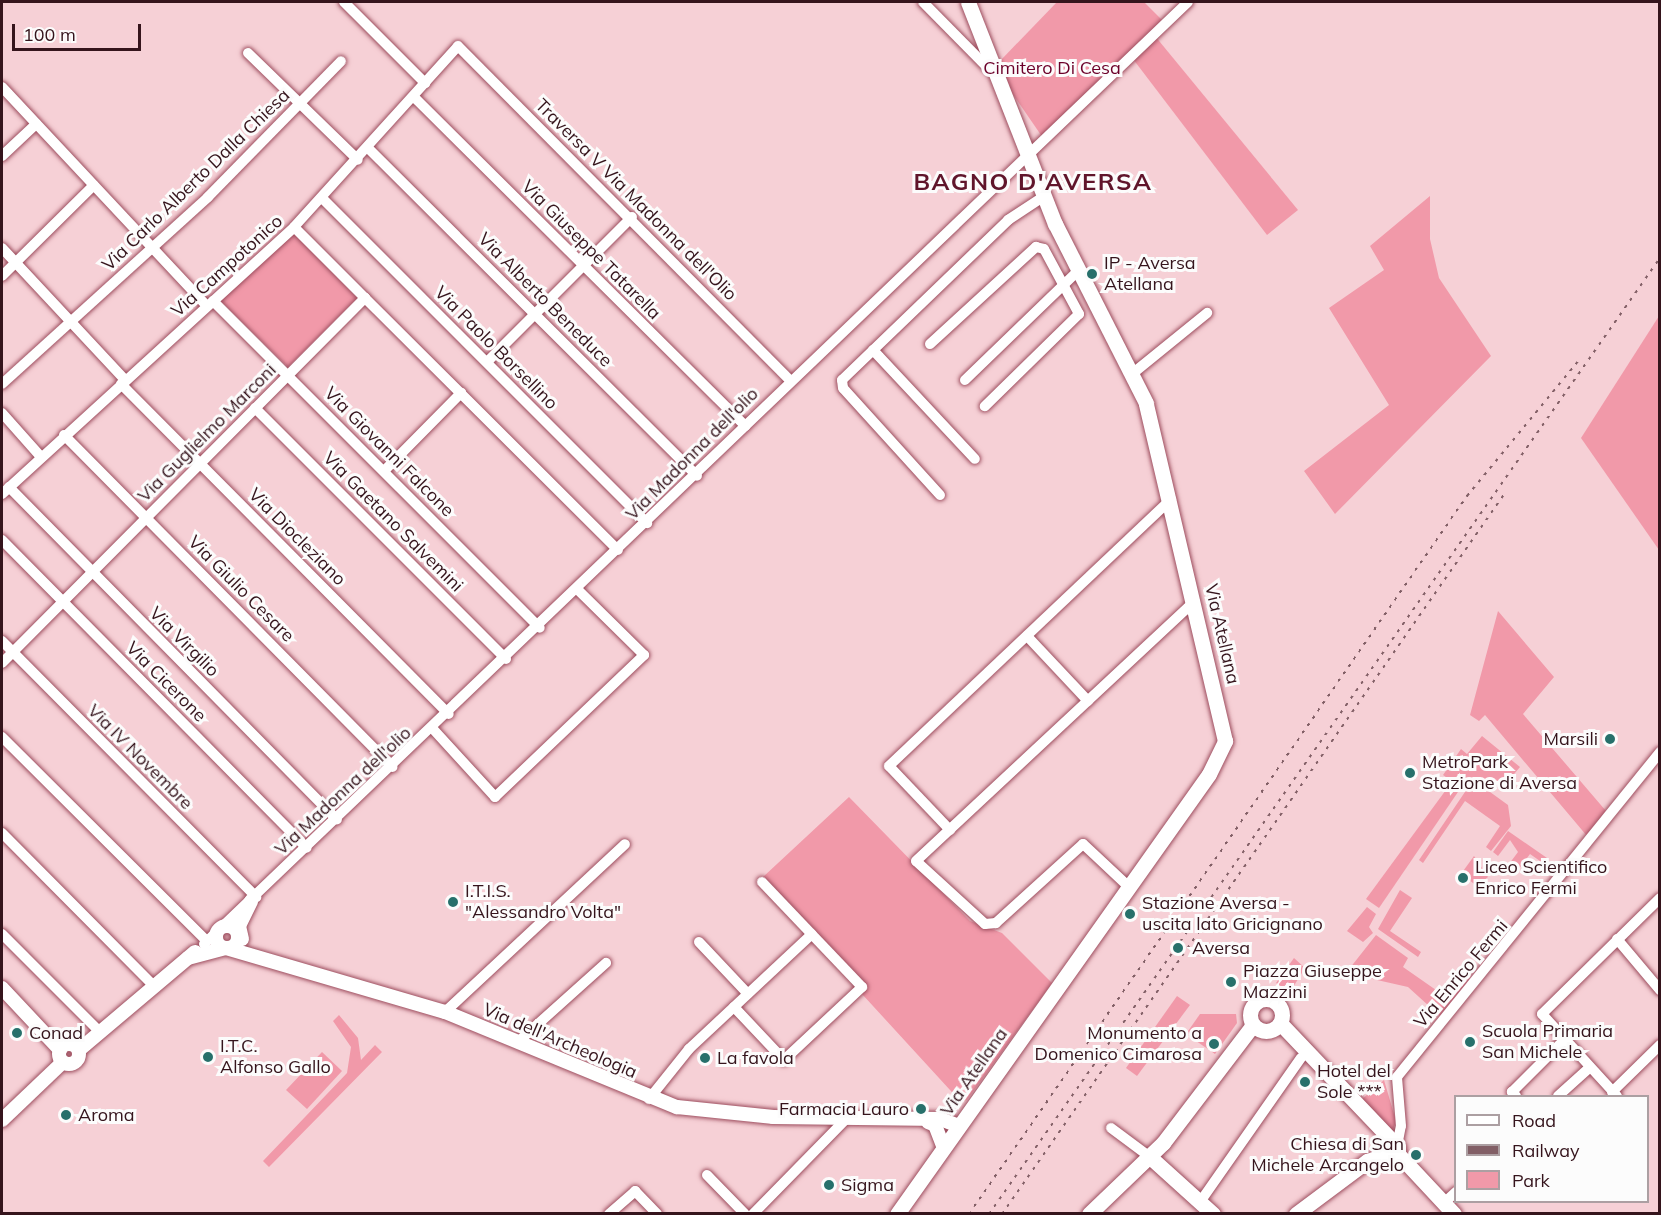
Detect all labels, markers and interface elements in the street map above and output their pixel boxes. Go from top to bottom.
scale bar [15,12,144,50]
text: 100 m [23,23,76,46]
park label: Cimitero Di Cesa [983,57,1121,79]
street label: Via Carlo Alberto Dalla Chiesa [98,85,294,275]
street label: Traversa V Via Madonna dell'Olio [531,95,741,305]
district label: BAGNO D'AVERSA [914,168,1152,196]
street label: Via Giuseppe Tatarella [517,176,665,324]
street label: Via Campotonico [167,210,287,322]
street label: Via Alberto Beneduce [473,228,617,372]
place label: IP - Aversa Atellana [1104,253,1196,296]
marker: IP - Aversa Atellana [1085,267,1099,281]
street label: Via Paolo Borsellino [430,282,562,414]
street label: Via Guglielmo Marconi [133,359,281,507]
street label: Via Giovanni Falcone [320,383,458,521]
street label: Via Madonna dell'olio [621,383,763,525]
street label: Via Gaetano Salvemini [318,447,468,597]
street label: Via Diocleziano [244,484,350,590]
street label: Via Giulio Cesare [183,531,299,647]
street label: Via Atellana [1200,582,1244,686]
street label: Via Virgilio [145,603,223,681]
street label: Via Cicerone [121,637,211,727]
street label: Via IV Novembre [83,700,197,814]
street label: Via Madonna dell'olio [270,722,416,860]
place label: Marsili [1544,728,1598,750]
marker: Marsili [1603,732,1617,746]
place label: MetroPark Stazione di Aversa [1422,752,1577,795]
marker: MetroPark Stazione di Aversa [1403,766,1417,780]
place label: Liceo Scientifico Enrico Fermi [1475,857,1607,900]
marker: Liceo Scientifico Enrico Fermi [1456,871,1470,885]
place label: I.T.I.S. "Alessandro Volta" [465,881,621,924]
place label: Stazione Aversa - uscita lato Gricignano [1142,893,1323,936]
marker: I.T.I.S. "Alessandro Volta" [446,895,460,909]
marker: Stazione Aversa - uscita lato Gricignano [1123,907,1137,921]
street label: Via Enrico Fermi [1410,916,1512,1032]
place label: Aversa [1192,937,1250,959]
marker: Aversa [1169,939,1187,957]
place label: Piazza Giuseppe Mazzini [1243,961,1382,1004]
marker: Piazza Giuseppe Mazzini [1224,975,1238,989]
street label: Via dell'Archeologia [480,999,640,1083]
place label: Scuola Primaria San Michele [1482,1021,1613,1064]
place label: Conad [29,1022,83,1044]
place label: Monumento a Domenico Cimarosa [1035,1023,1202,1066]
street label: Via Atellana [936,1024,1012,1120]
marker: Conad [10,1026,24,1040]
marker: Scuola Primaria San Michele [1463,1035,1477,1049]
place label: I.T.C. Alfonso Gallo [220,1036,331,1078]
marker: Monumento a Domenico Cimarosa [1207,1037,1221,1051]
place label: La favola [717,1047,794,1069]
marker: I.T.C. Alfonso Gallo [201,1050,215,1064]
marker: La favola [698,1051,712,1065]
place label: Hotel del Sole *** [1317,1061,1391,1104]
marker: Hotel del Sole *** [1298,1075,1312,1089]
legend [1454,1095,1649,1203]
place label: Farmacia Lauro [779,1098,909,1120]
marker: Farmacia Lauro [914,1102,928,1116]
place label: Aroma [78,1104,135,1126]
marker: Aroma [59,1108,73,1122]
text: Road [1512,1109,1556,1132]
place label: Chiesa di San Michele Arcangelo [1251,1134,1404,1176]
text: Railway [1512,1139,1580,1162]
marker: Chiesa di San Michele Arcangelo [1409,1148,1423,1162]
text: Park [1512,1169,1550,1192]
place label: Sigma [841,1174,894,1196]
marker: Sigma [822,1178,836,1192]

